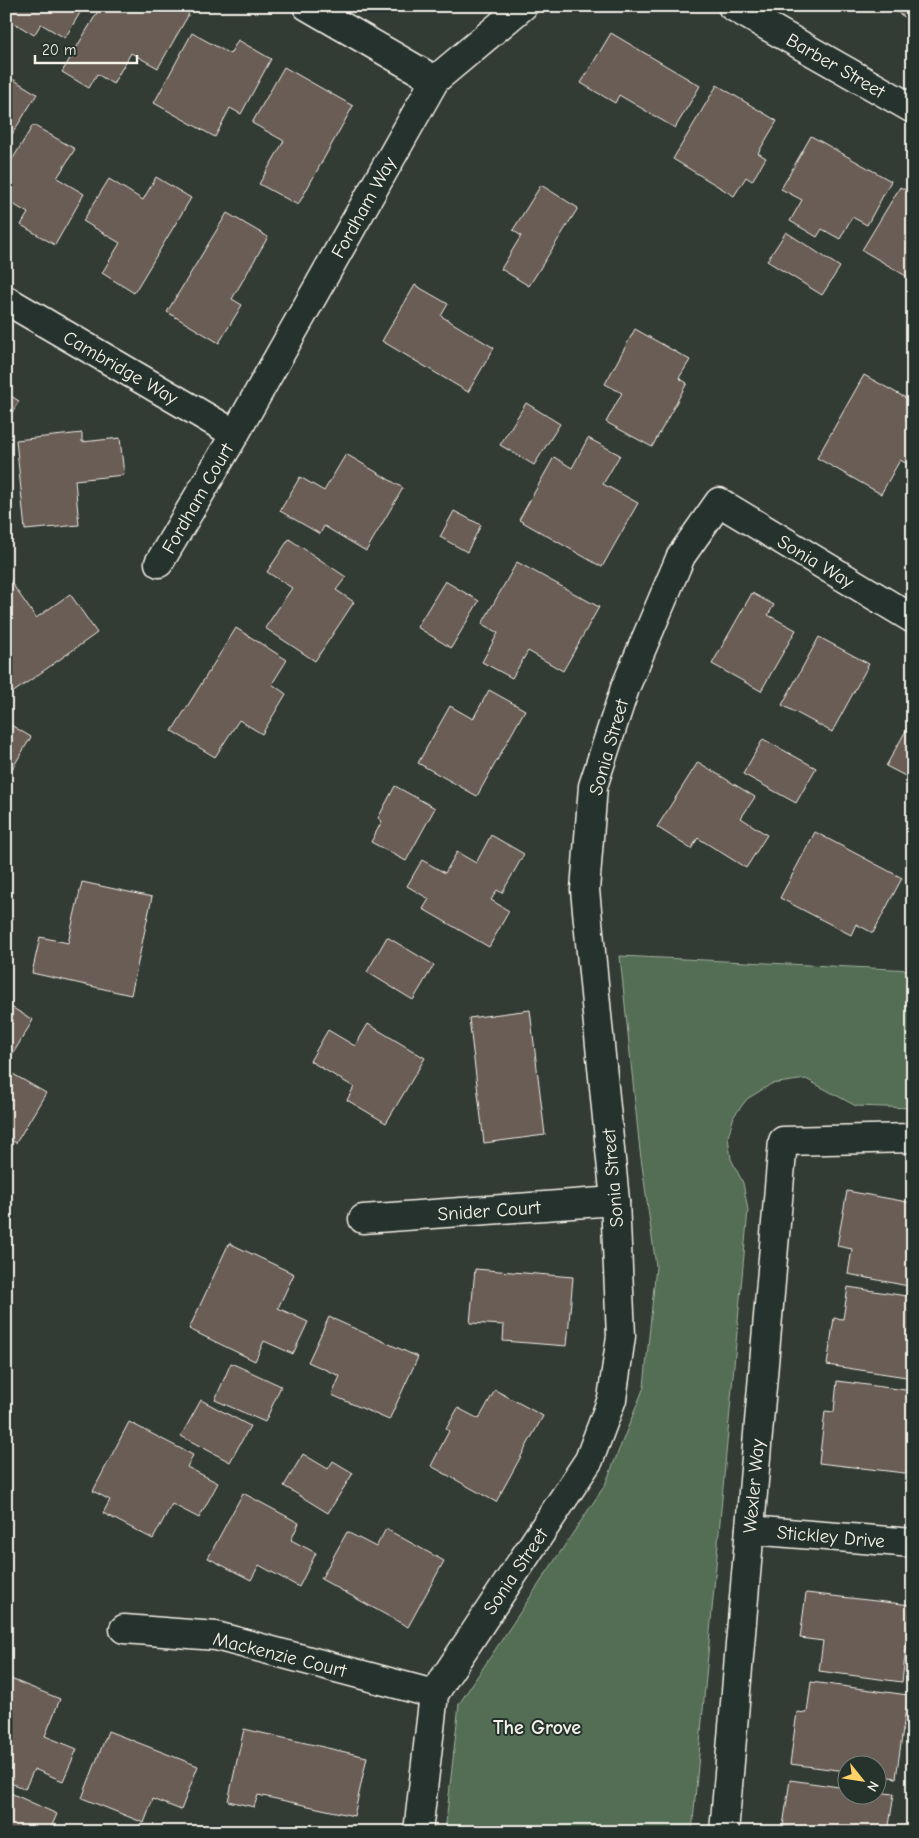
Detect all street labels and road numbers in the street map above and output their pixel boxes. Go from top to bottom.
street label: Barber Street [782,29,889,103]
street label: Fordham Way [327,153,401,262]
street label: Cambridge Way [59,326,182,410]
street label: Fordham Court [157,439,239,557]
street label: Sonia Way [773,531,858,593]
street label: Sonia Street [585,696,633,798]
street label: Sonia Street [598,1127,628,1228]
street label: Snider Court [437,1196,542,1226]
street label: Wexler Way [739,1437,769,1534]
street label: Stickley Drive [776,1521,886,1553]
street label: Sonia Street [479,1524,553,1619]
street label: Mackenzie Court [211,1628,349,1682]

